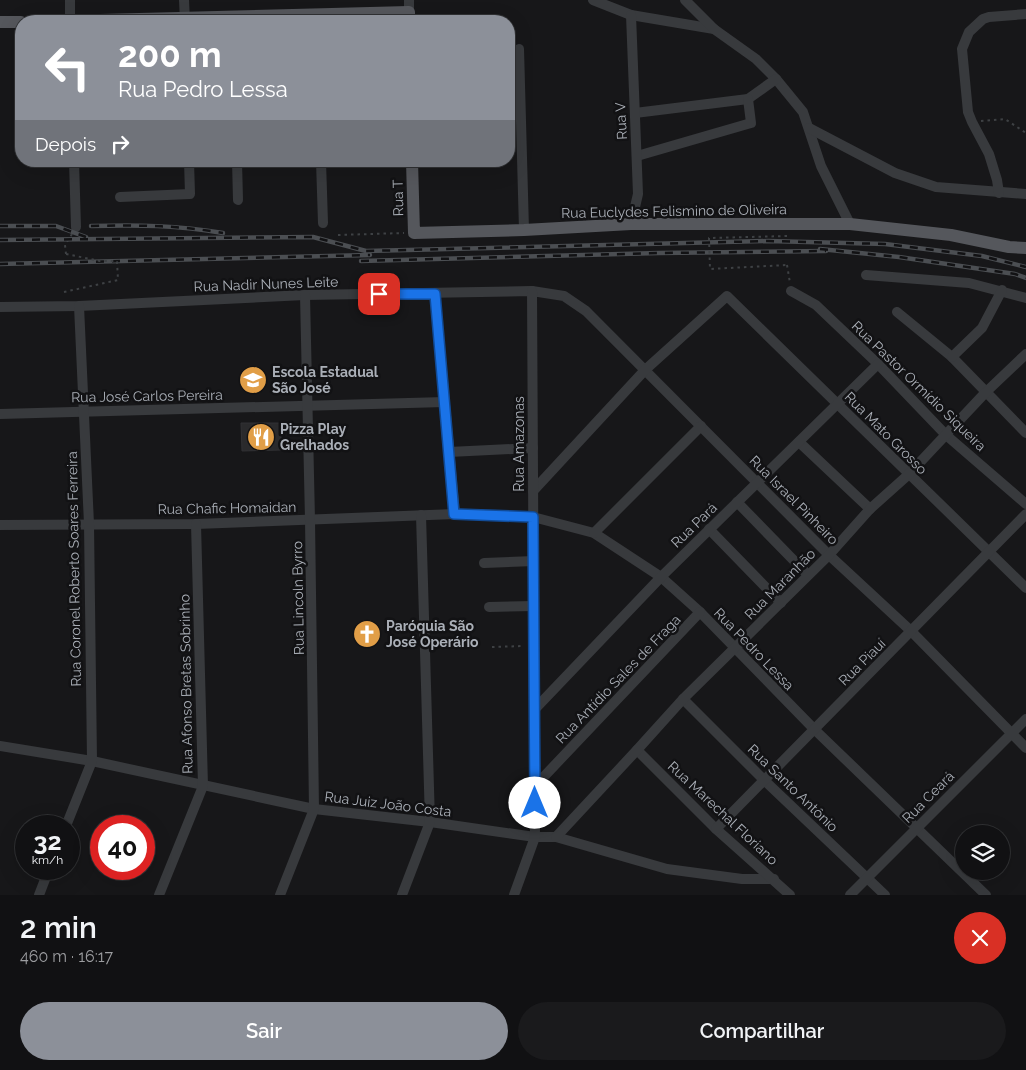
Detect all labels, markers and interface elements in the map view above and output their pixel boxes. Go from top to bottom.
text: 200 m [118,34,222,75]
icon: left [35,35,100,100]
text: Rua Pedro Lessa [118,76,288,102]
street label: Rua V [612,101,630,140]
icon: right [106,130,134,158]
text: Depois [35,133,96,155]
street label: Rua T [390,179,406,216]
street label: Rua Euclydes Felismino de Oliveira [561,201,787,221]
street label: Rua Nadir Nunes Leite [193,273,339,295]
pin [358,273,400,315]
icon: arrive [365,280,393,308]
street label: Rua Pastor Ormídio Siqueira [849,318,989,454]
place label: Escola Estadual São José [272,364,379,396]
school or university icon: Escola Estadual São José [238,365,268,395]
street label: Rua José Carlos Pereira [71,387,223,405]
street label: Rua Mato Grosso [842,389,930,477]
street label: Rua Amazonas [511,396,527,492]
place label: Pizza Play Grelhados [280,421,349,453]
restaurant icon: Pizza Play Grelhados [246,422,276,452]
street label: Rua Coronel Roberto Soares Ferreira [64,451,84,687]
street label: Rua Israel Pinheiro [746,452,842,548]
street label: Rua Chafic Homaidan [157,499,297,517]
street label: Rua Pará [668,499,720,551]
street label: Rua Lincoln Byrro [289,541,307,655]
street label: Rua Maranhão [741,545,819,623]
street label: Rua Afonso Bretas Sobrinho [176,594,196,774]
street label: Rua Pedro Lessa [711,605,797,693]
street label: Rua Antídio Sales de Fraga [552,611,684,747]
place label: Paróquia São José Operário [386,618,479,650]
church icon: Paróquia São José Operário [352,619,382,649]
street label: Rua Piauí [835,635,889,689]
street label: Rua Santo Antônio [745,741,841,835]
street label: Rua Marechal Floriano [665,758,781,868]
street label: Rua Ceará [899,768,957,826]
position arrow [508,776,560,828]
street label: Rua Juiz João Costa [324,788,452,820]
speed limit sign: 40 [90,815,155,880]
map controls [955,825,1010,880]
button: layers [955,825,1010,880]
text: 32 [33,826,62,856]
text: km/h [32,853,63,867]
text: 2 min [20,910,97,945]
button: close [954,912,1006,964]
text: 460 m · 16:17 [20,947,113,966]
button: Sair [20,1002,508,1060]
button: Compartilhar [518,1002,1006,1060]

